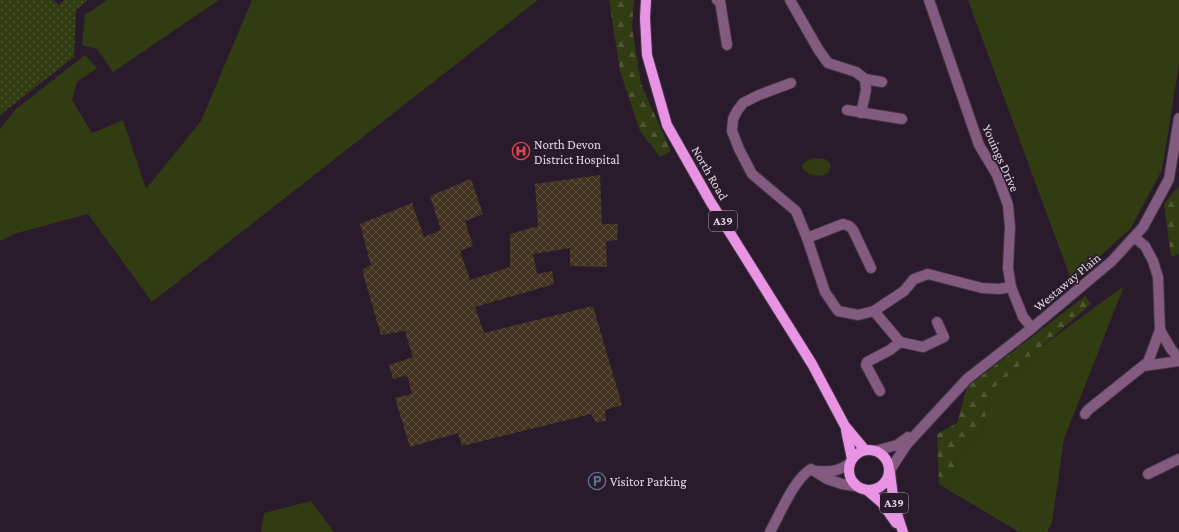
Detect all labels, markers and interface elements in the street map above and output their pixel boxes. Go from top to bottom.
street label: Youings Drive [980,122,1023,194]
place label: North Devon District Hospital [534,137,620,167]
hospital icon: North Devon District Hospital [511,141,531,161]
street label: North Road [689,143,731,203]
road number: A39 [709,211,737,231]
street label: Westaway Plain [1031,250,1103,314]
parking icon: Visitor Parking [587,471,607,491]
place label: Visitor Parking [610,474,687,489]
road number: A39 [880,493,908,513]

